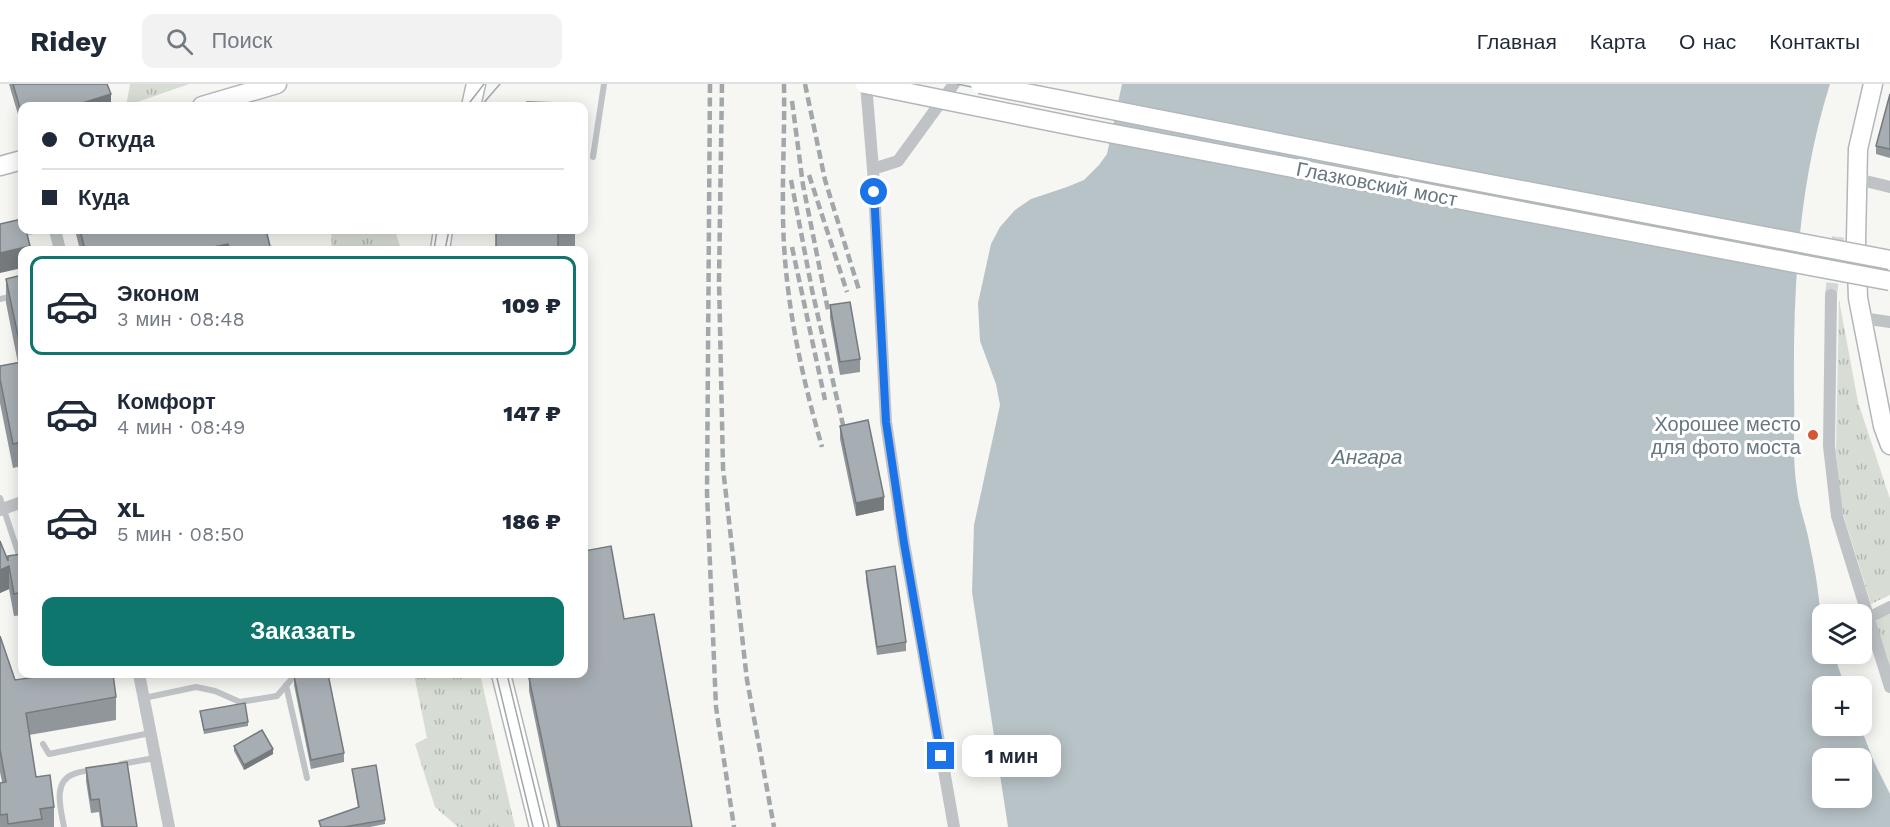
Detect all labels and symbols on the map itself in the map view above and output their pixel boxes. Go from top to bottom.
street label: Глазковский мост [1294,157,1460,211]
route start [860,178,887,205]
place label: Хорошее место для фото моста [1651,412,1802,459]
marker: Хорошее место для фото моста [1806,428,1820,442]
water label: Ангара [1330,444,1402,469]
callout: 1 мин [962,735,1061,777]
route end [927,742,954,769]

